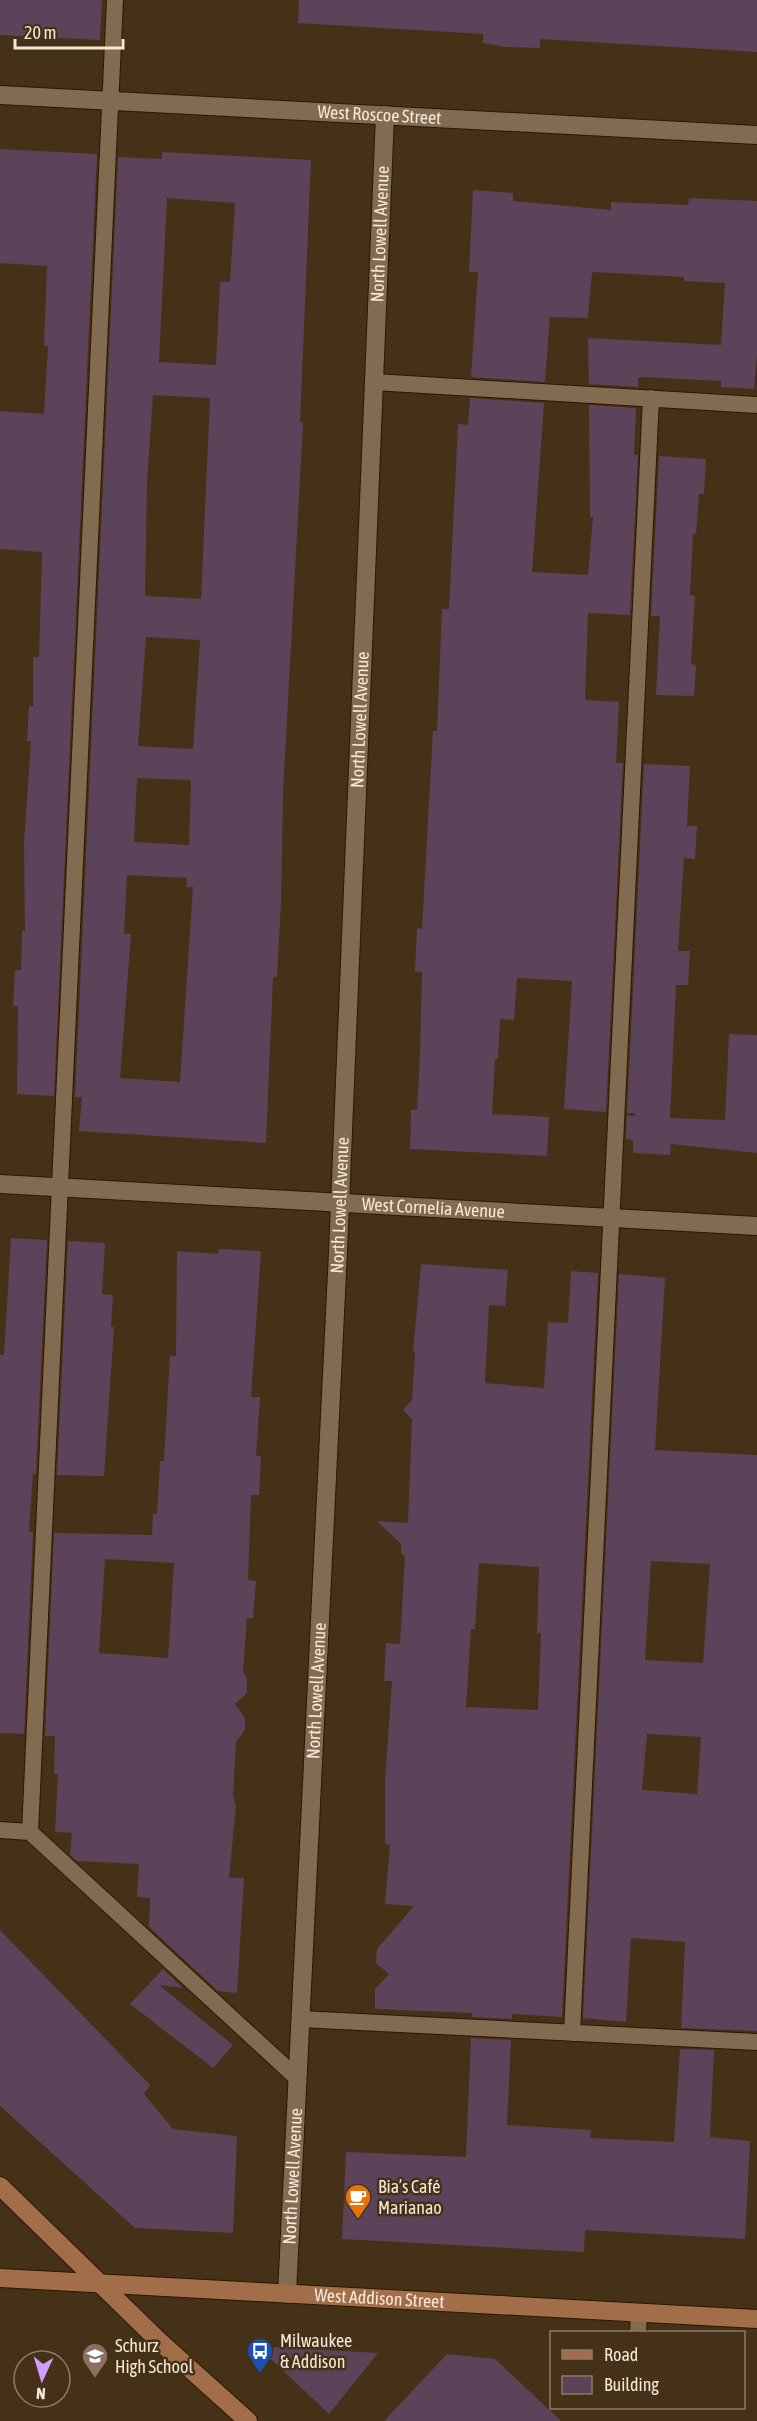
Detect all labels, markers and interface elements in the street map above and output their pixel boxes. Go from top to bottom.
scale bar [15,12,123,50]
text: 20 m [24,22,56,43]
street label: West Roscoe Street [317,101,442,128]
street label: North Lowell Avenue [366,165,393,303]
street label: North Lowell Avenue [346,651,373,788]
street label: North Lowell Avenue [326,1137,353,1274]
street label: West Cornelia Avenue [361,1193,505,1222]
street label: North Lowell Avenue [302,1622,330,1759]
street label: North Lowell Avenue [278,2107,306,2245]
place label: Bia’s Café Marianao [378,2176,442,2218]
cafe icon: Bia’s Café Marianao [343,2182,373,2220]
street label: West Addison Street [314,2284,445,2312]
place label: Milwaukee & Addison [280,2330,352,2372]
legend [550,2331,745,2409]
place label: Schurz High School [115,2335,193,2377]
bus stop icon: Milwaukee & Addison [245,2336,275,2374]
school or university icon: Schurz High School [80,2341,110,2379]
text: Road [604,2344,638,2365]
north arrow [12,2349,72,2409]
text: Building [604,2374,659,2395]
text: N [36,2385,46,2403]

